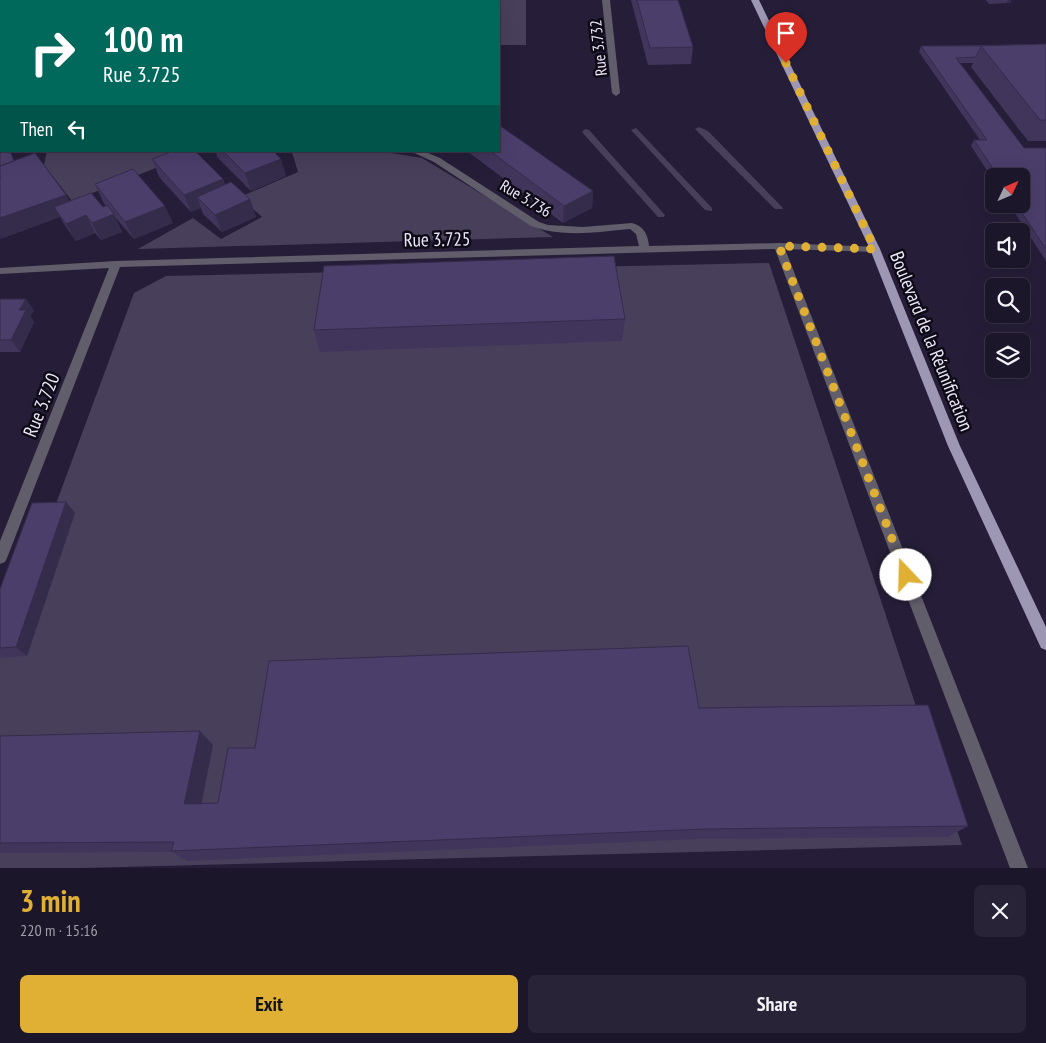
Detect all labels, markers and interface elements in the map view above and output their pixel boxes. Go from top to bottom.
pin [765,12,807,63]
text: 100 m [103,16,184,62]
street label: Rue 3.732 [585,19,611,77]
icon: arrive [772,19,800,47]
icon: right [20,20,85,85]
text: Rue 3.725 [103,60,180,88]
icon: left [63,115,91,143]
text: Then [20,117,53,141]
north arrow [985,168,1030,212]
map controls [985,168,1030,378]
street label: Rue 3.736 [497,175,555,221]
button: sound [985,223,1030,268]
street label: Rue 3.725 [403,226,471,252]
street label: Boulevard de la Réunification [885,248,979,434]
button: search [985,278,1030,323]
button: layers [985,333,1030,378]
street label: Rue 3.720 [17,370,65,440]
position arrow [879,548,931,600]
text: 3 min [20,881,81,920]
button: close [974,885,1026,937]
text: 220 m · 15:16 [20,920,98,940]
button: Exit [20,975,518,1033]
button: Share [528,975,1026,1033]

